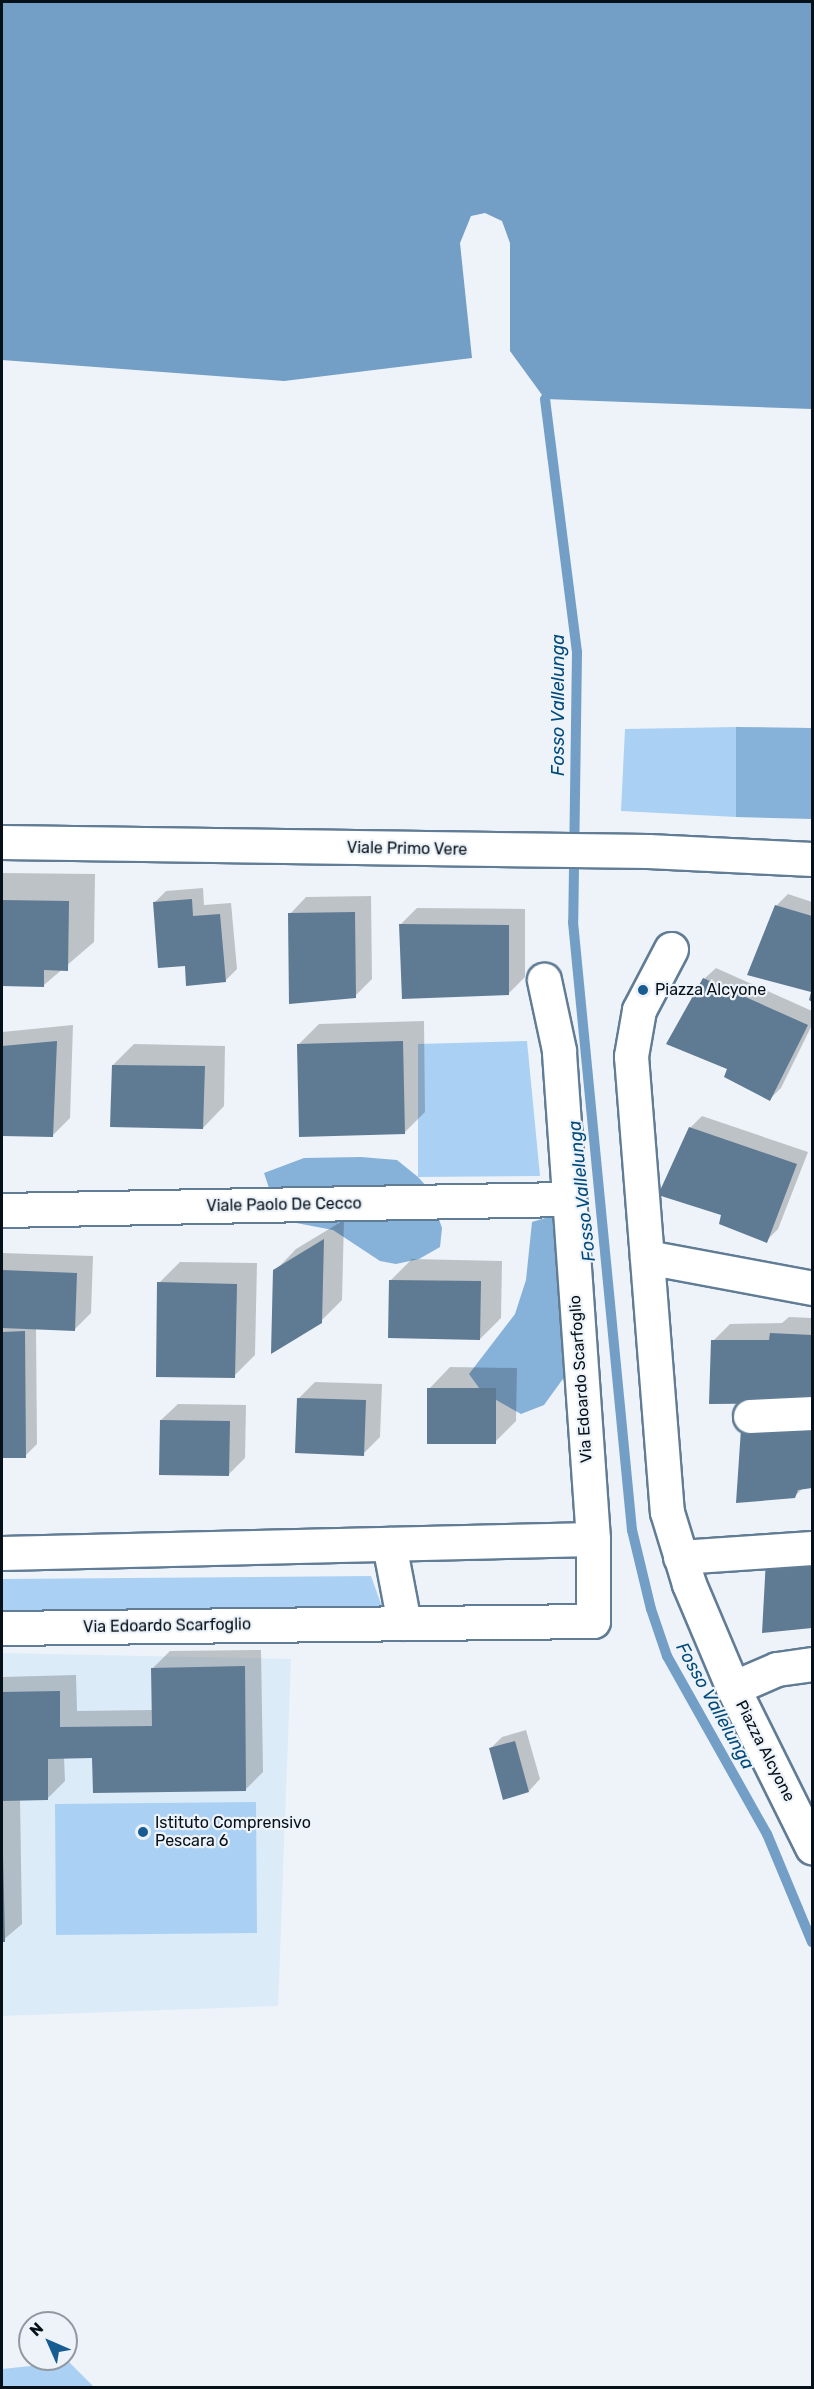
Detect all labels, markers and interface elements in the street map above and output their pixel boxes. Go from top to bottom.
water label: Fosso Vallelunga [547,634,569,776]
street label: Viale Primo Vere [346,838,468,860]
place label: Piazza Alcyone [655,980,767,1000]
marker: Piazza Alcyone [636,983,650,997]
water label: Fosso Vallelunga [564,1119,600,1263]
street label: Viale Paolo De Cecco [206,1194,362,1216]
street label: Via Edoardo Scarfoglio [566,1294,596,1464]
street label: Via Edoardo Scarfoglio [83,1615,251,1637]
water label: Fosso Vallelunga [671,1638,759,1774]
street label: Piazza Alcyone [731,1697,799,1805]
place label: Istituto Comprensivo Pescara 6 [155,1813,311,1851]
marker: Istituto Comprensivo Pescara 6 [136,1825,150,1839]
north arrow [18,2311,78,2371]
text: N [26,2319,47,2340]

